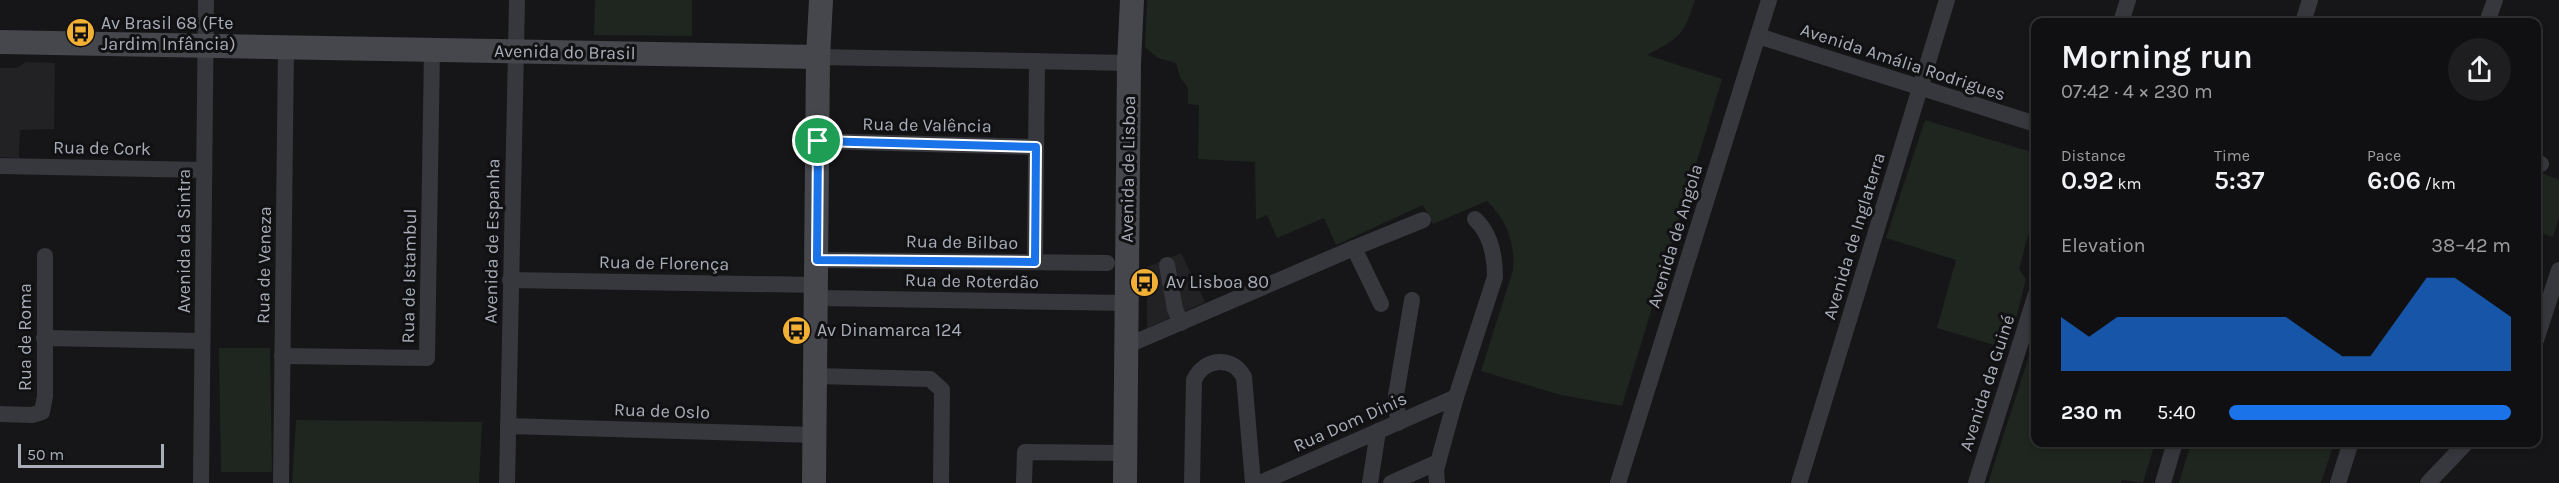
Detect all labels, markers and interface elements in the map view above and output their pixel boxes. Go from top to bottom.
place label: Av Brasil 68 (Fte Jardim Infância) [101,12,236,55]
bus stop icon: Av Brasil 68 (Fte Jardim Infância) [64,17,96,49]
street label: Avenida Amália Rodrigues [1798,18,2008,106]
text: Morning run [2061,38,2253,76]
button: share [2448,38,2511,101]
street label: Avenida do Brasil [494,40,636,64]
text: 07:42 · 4 × 230 m [2061,80,2213,103]
street label: Avenida de Lisboa [1116,95,1140,243]
street label: Rua de Valência [862,113,992,137]
pin [792,115,843,166]
icon: arrive [801,124,834,157]
street label: Rua de Cork [53,136,151,160]
text: Distance [2061,146,2126,165]
text: Time [2214,146,2250,165]
text: Pace [2367,146,2401,165]
street label: Avenida de Inglaterra [1818,150,1890,322]
street label: Avenida de Espanha [480,158,504,324]
street label: Avenida de Angola [1643,161,1707,311]
text: 0.92 [2061,165,2114,196]
text: 5:37 [2214,165,2264,196]
text: 6:06 [2367,165,2421,196]
street label: Avenida da Sintra [173,169,195,313]
text: km [2114,174,2142,193]
text: /km [2421,174,2456,193]
street label: Rua de Veneza [252,206,276,324]
street label: Rua de Istambul [397,208,421,344]
street label: Rua de Bilbao [906,230,1018,254]
text: Elevation [2061,234,2146,257]
text: 38–42 m [2431,234,2511,257]
street label: Rua de Florença [599,251,729,275]
bus stop icon: Av Lisboa 80 [1129,266,1161,298]
street label: Rua de Roterdão [905,269,1039,293]
place label: Av Lisboa 80 [1166,271,1269,293]
street label: Rua de Roma [14,283,36,391]
street label: Avenida da Guiné [1955,312,2019,454]
bus stop icon: Av Dinamarca 124 [780,314,812,346]
place label: Av Dinamarca 124 [817,319,961,341]
street label: Rua Dom Dinis [1290,387,1410,457]
street label: Rua de Oslo [614,398,710,424]
text: 230 m [2061,401,2122,424]
text: 5:40 [2157,401,2196,424]
scale bar [18,441,164,468]
text: 50 m [27,445,64,464]

